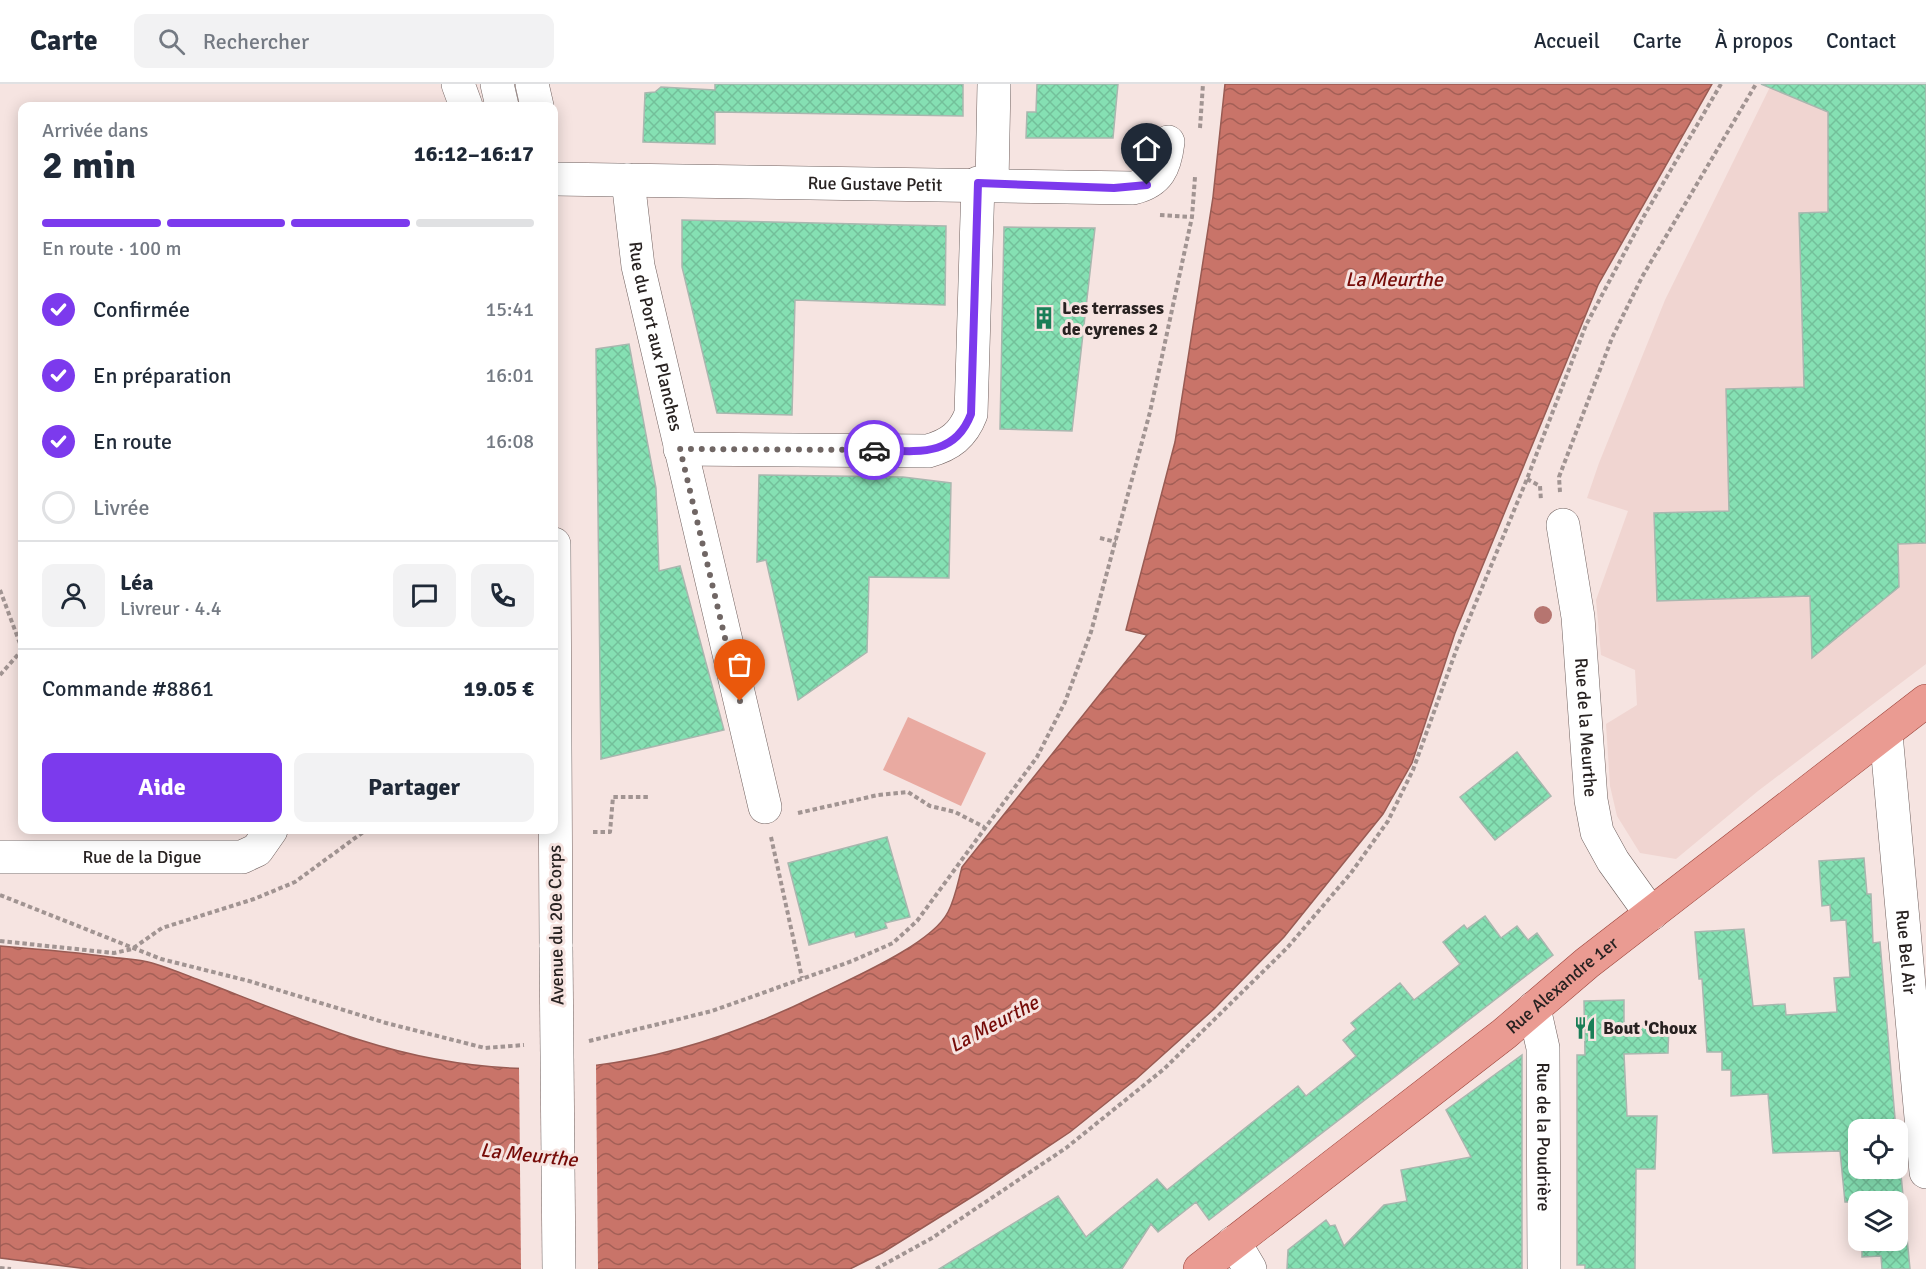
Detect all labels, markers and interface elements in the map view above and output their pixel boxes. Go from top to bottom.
search box [134,14,554,68]
text: Carte [30,24,98,58]
icon: search [155,25,188,58]
text: Rechercher [203,28,309,55]
text: Accueil [1534,28,1600,54]
text: Carte [1633,28,1682,54]
text: À propos [1715,28,1793,54]
text: Contact [1826,28,1896,54]
text: Arrivée dans [42,118,148,143]
pin [1121,123,1172,185]
icon: home [1130,132,1163,165]
text: 16:12–16:17 [414,140,534,167]
text: 2 min [42,141,136,189]
street label: Rue Gustave Petit [807,172,943,196]
text: En route · 100 m [42,236,181,261]
street label: Rue du Port aux Planches [624,240,687,434]
water label: La Meurthe [1345,267,1444,292]
icon: check [42,293,75,326]
text: Confirmée [93,296,190,323]
text: 15:41 [485,297,534,322]
place label: Les terrasses de cyrenes 2 [1062,297,1164,340]
building icon: Les terrasses de cyrenes 2 [1031,305,1057,331]
icon: check [42,359,75,392]
text: En préparation [93,362,232,389]
text: 16:01 [485,363,534,388]
courier [844,420,904,480]
icon: check [42,425,75,458]
text: En route [93,428,172,455]
text: 16:08 [485,429,534,454]
icon: car [858,434,891,467]
text: Livrée [93,494,150,521]
button: person [42,564,105,627]
button: chat [393,564,456,627]
button: phone [471,564,534,627]
text: Léa [120,569,154,596]
text: Livreur · 4.4 [120,596,221,621]
pin [714,639,765,701]
icon: bag [723,648,756,681]
street label: Rue de la Meurthe [1570,657,1602,798]
text: Commande #8861 [42,675,214,702]
text: 19.05 € [463,675,534,702]
button: Aide [42,753,282,822]
button: Partager [294,753,534,822]
street label: Avenue du 20e Corps [544,845,568,1005]
street label: Rue de la Digue [82,846,202,868]
street label: Rue Bel Air [1891,909,1921,996]
street label: Rue Alexandre 1er [1501,932,1623,1038]
water label: La Meurthe [945,990,1044,1058]
restaurant icon: Bout 'Choux [1572,1015,1598,1041]
place label: Bout 'Choux [1603,1017,1697,1039]
street label: Rue de la Poudrière [1532,1063,1555,1211]
map controls [1848,1119,1908,1251]
button: locate [1848,1119,1908,1179]
water label: La Meurthe [479,1137,580,1173]
button: layers [1848,1191,1908,1251]

